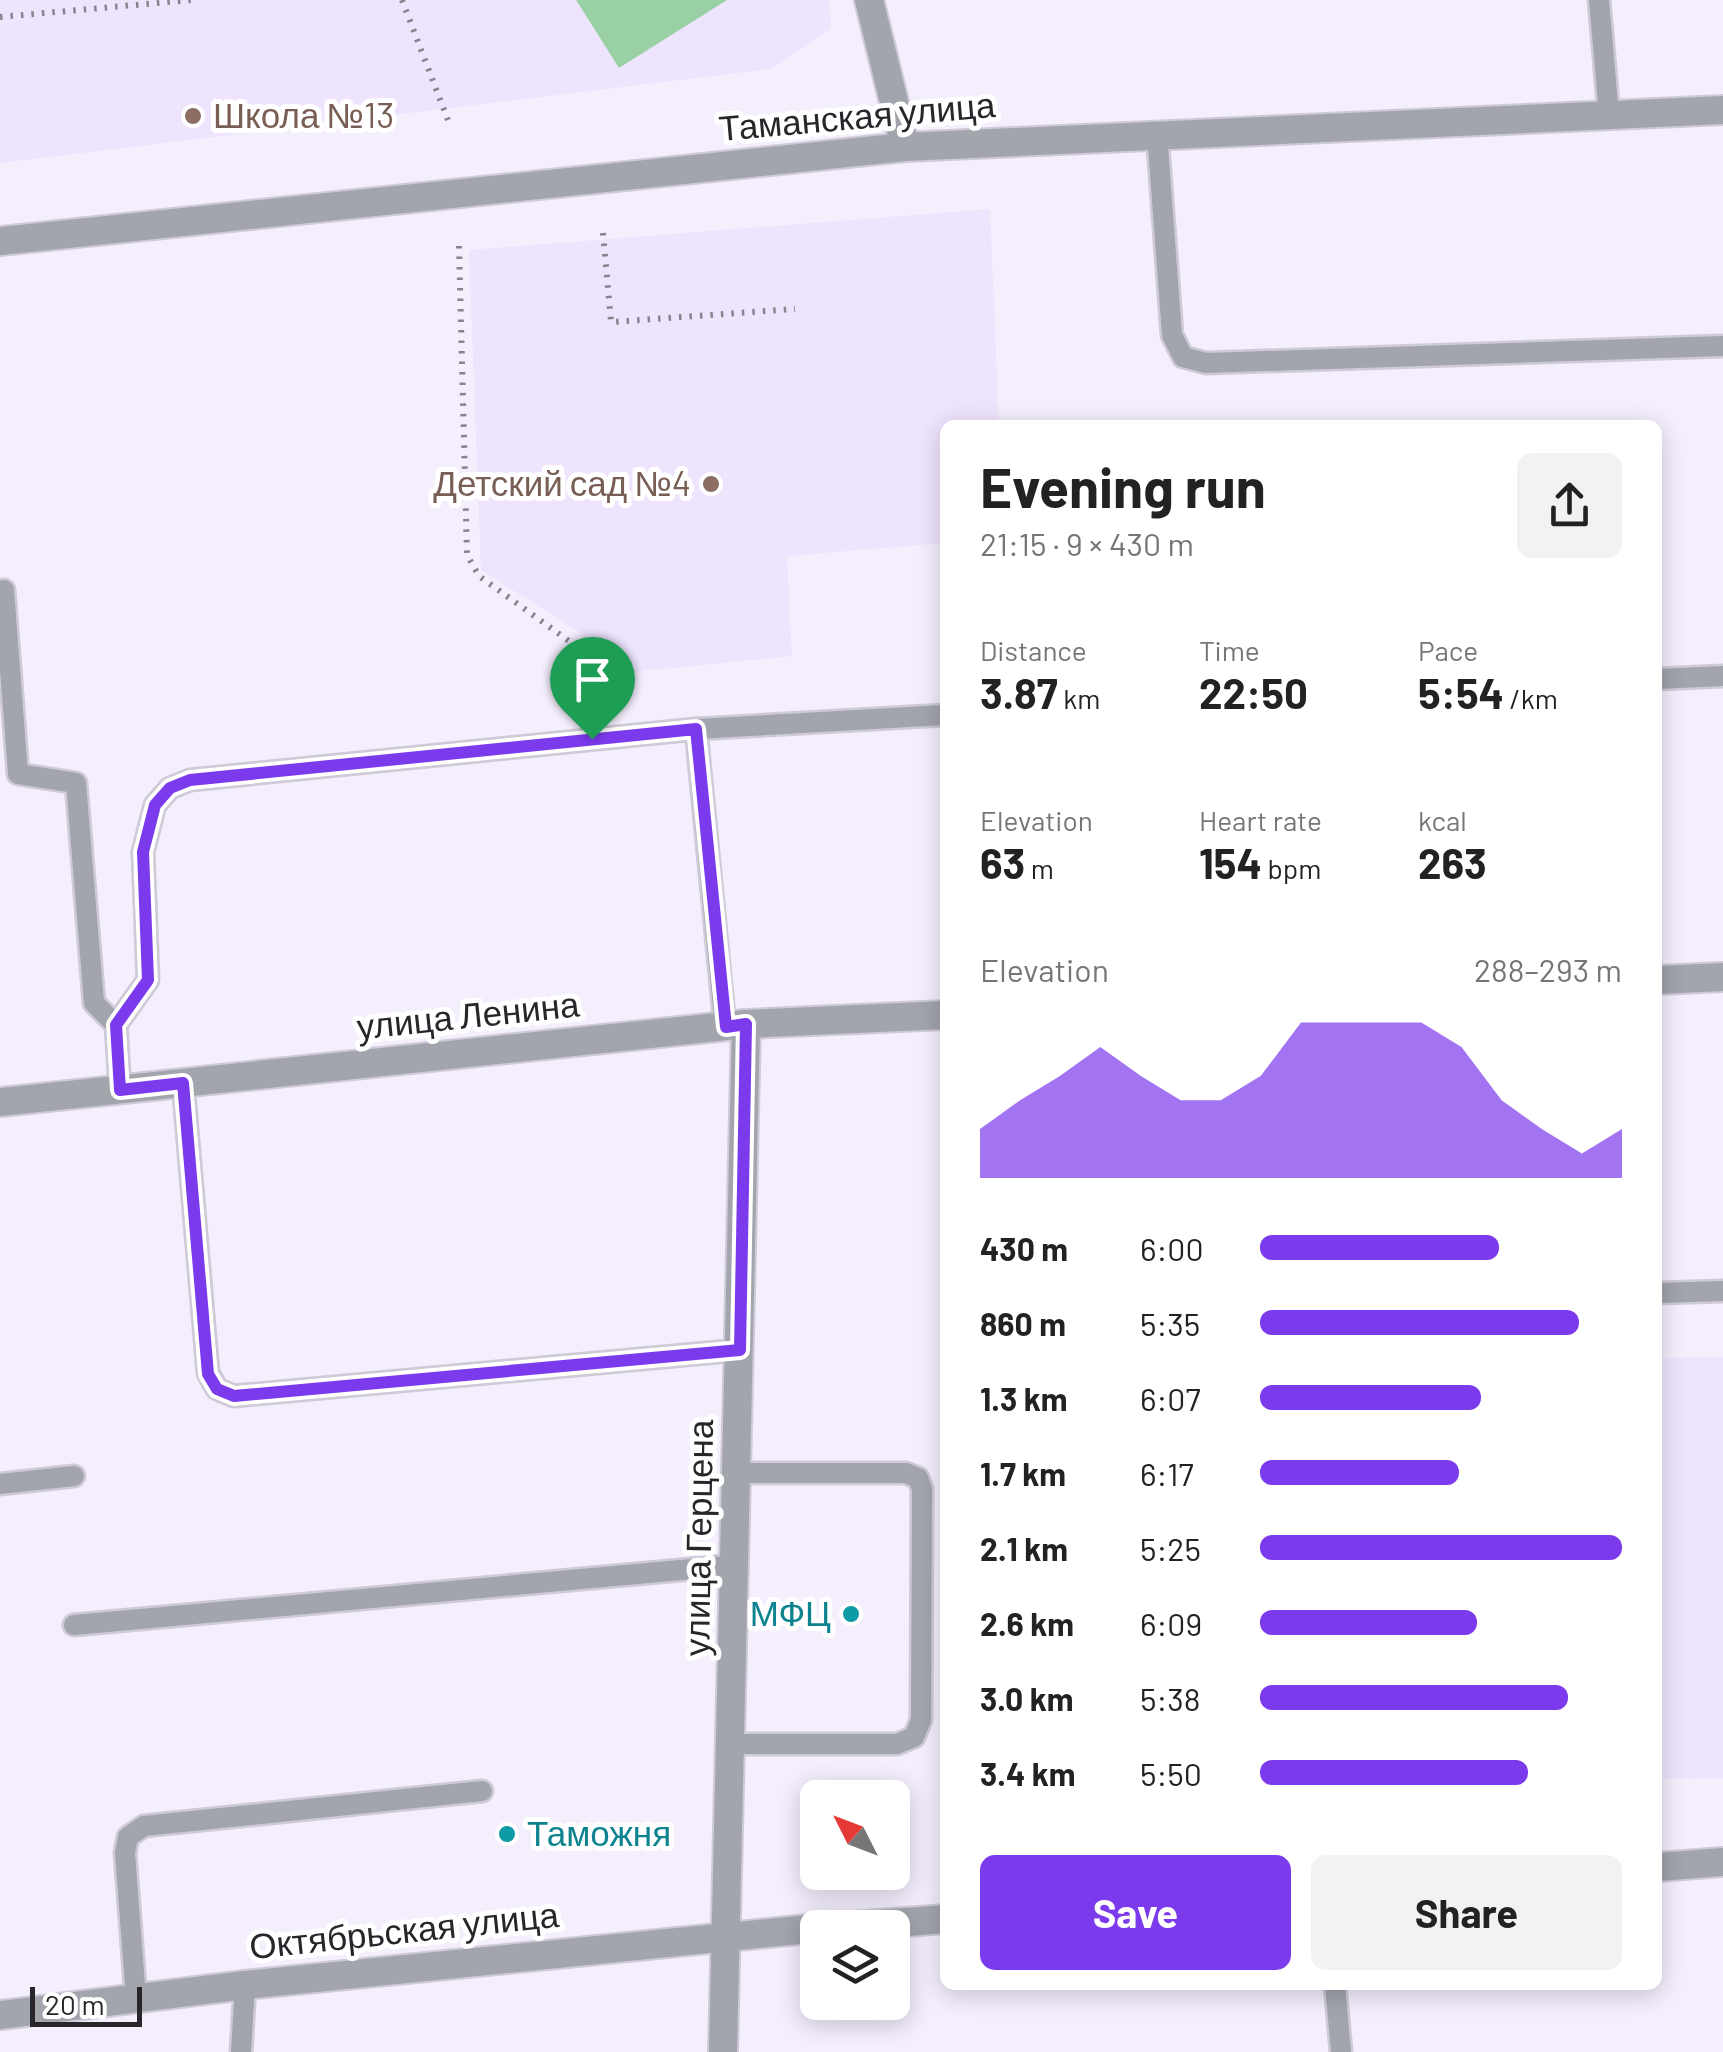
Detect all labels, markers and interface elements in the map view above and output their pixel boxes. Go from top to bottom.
street label: Таманская улица [717,82,997,148]
place label: Школа №13 [213,93,394,135]
marker: Школа №13 [182,105,204,127]
text: Evening run [980,453,1266,519]
button: share [1517,453,1622,558]
place label: Детский сад №4 [433,461,691,503]
marker: Детский сад №4 [700,473,722,495]
text: 21:15 · 9 × 430 m [980,524,1194,562]
text: Distance [980,633,1087,667]
text: Time [1199,633,1260,667]
text: Pace [1418,633,1478,667]
pin [550,637,635,740]
icon: arrive [565,652,620,707]
text: 3.87 [980,667,1058,717]
text: 22:50 [1199,667,1308,717]
text: 5:54 [1418,667,1504,717]
text: km [1058,681,1100,715]
text: /km [1504,681,1558,715]
text: Elevation [980,803,1093,837]
text: Heart rate [1199,803,1322,837]
text: kcal [1418,803,1467,837]
text: 63 [980,837,1025,887]
text: 154 [1199,837,1262,887]
text: 263 [1418,837,1487,887]
text: m [1025,851,1054,885]
text: bpm [1262,851,1321,885]
text: Elevation [980,950,1109,988]
text: 288–293 m [1474,950,1622,988]
street label: улица Ленина [355,981,582,1047]
text: 430 m [980,1229,1068,1267]
text: 6:00 [1140,1229,1204,1267]
text: 860 m [980,1304,1066,1342]
text: 5:35 [1140,1304,1200,1342]
text: 1.3 km [980,1379,1067,1417]
text: 6:07 [1140,1379,1201,1417]
street label: улица Герцена [674,1419,720,1657]
text: 1.7 km [980,1454,1066,1492]
text: 6:17 [1140,1454,1194,1492]
text: 2.1 km [980,1529,1068,1567]
text: 5:25 [1140,1529,1201,1567]
place label: МФЦ [750,1591,831,1633]
marker: МФЦ [840,1603,862,1625]
text: 2.6 km [980,1604,1074,1642]
text: 6:09 [1140,1604,1202,1642]
text: 3.0 km [980,1679,1074,1717]
text: 5:38 [1140,1679,1200,1717]
text: 3.4 km [980,1754,1075,1792]
text: 5:50 [1140,1754,1202,1792]
north arrow [800,1780,910,1890]
map controls [800,1780,910,2020]
place label: Таможня [527,1811,671,1853]
marker: Таможня [496,1823,518,1845]
button: Save [980,1855,1291,1970]
button: Share [1311,1855,1622,1970]
street label: Октябрьская улица [247,1892,561,1966]
button: layers [800,1910,910,2020]
scale bar [30,1982,142,2026]
text: 20 m [45,1987,105,2021]

